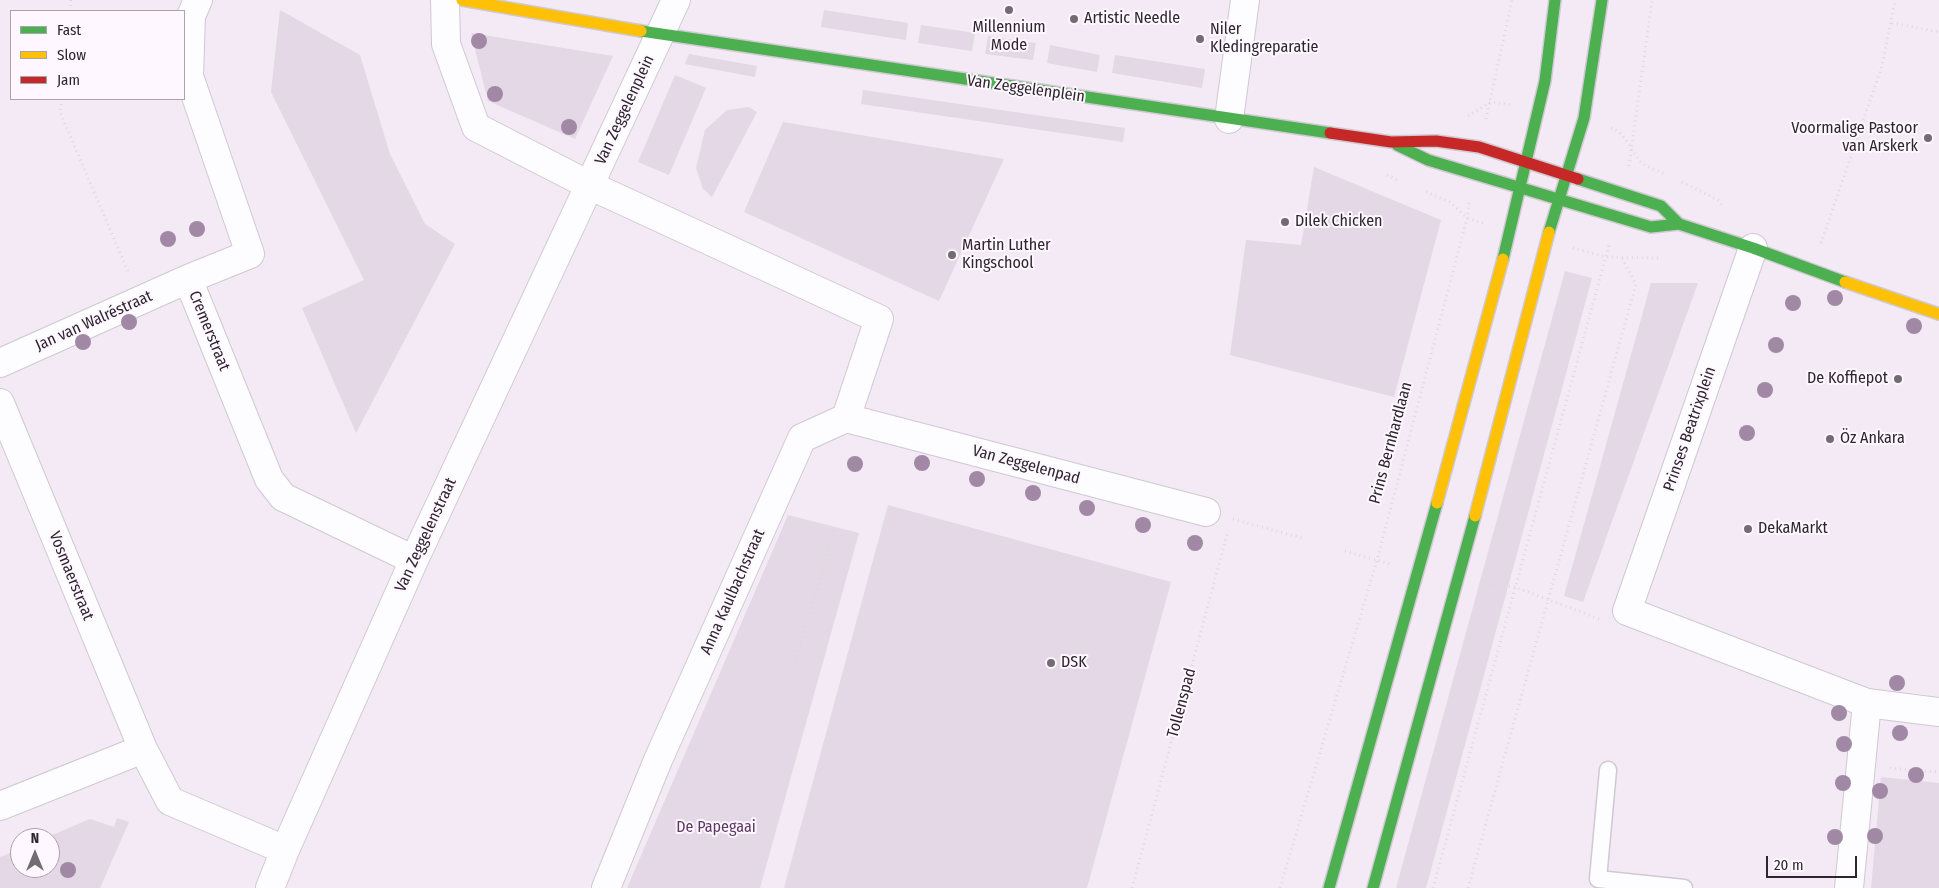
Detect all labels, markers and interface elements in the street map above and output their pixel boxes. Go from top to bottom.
marker: Millennium Mode [1003,4,1015,16]
place label: Artistic Needle [1084,9,1180,29]
legend [10,10,185,100]
marker: Artistic Needle [1068,13,1080,25]
place label: Millennium Mode [972,18,1046,56]
place label: Niler Kledingreparatie [1210,20,1318,58]
text: Fast [57,21,81,39]
marker: Niler Kledingreparatie [1194,33,1206,45]
text: Slow [57,46,86,64]
street label: Van Zeggelenplein [591,52,659,168]
text: Jam [57,71,80,89]
street label: Van Zeggelenplein [966,71,1086,107]
place label: Voormalige Pastoor van Arskerk [1791,119,1918,157]
marker: Voormalige Pastoor van Arskerk [1922,132,1934,144]
place label: Dilek Chicken [1295,212,1383,232]
marker: Dilek Chicken [1279,216,1291,228]
place label: Martin Luther Kingschool [962,236,1051,274]
marker: Martin Luther Kingschool [946,249,958,261]
street label: Jan van Walréstraat [33,287,155,355]
street label: Cremerstraat [184,288,234,374]
street label: Prinses Beatrixplein [1660,364,1720,494]
place label: De Koffiepot [1807,369,1888,389]
marker: De Koffiepot [1892,373,1904,385]
street label: Prins Bernhardlaan [1365,380,1417,506]
place label: Öz Ankara [1840,429,1905,449]
marker: Öz Ankara [1824,433,1836,445]
street label: Van Zeggelenpad [970,441,1082,489]
street label: Van Zeggelenstraat [391,475,461,595]
place label: DekaMarkt [1758,519,1828,539]
marker: DekaMarkt [1742,523,1754,535]
street label: Anna Kaulbachstraat [697,526,769,658]
street label: Vosmaerstraat [44,529,98,623]
place label: DSK [1061,653,1087,673]
marker: DSK [1045,657,1057,669]
street label: Tollenspad [1164,666,1200,740]
park label: De Papegaai [676,818,756,838]
north arrow [10,828,60,878]
text: N [31,830,39,847]
scale bar [1769,846,1860,878]
text: 20 m [1774,856,1804,874]

